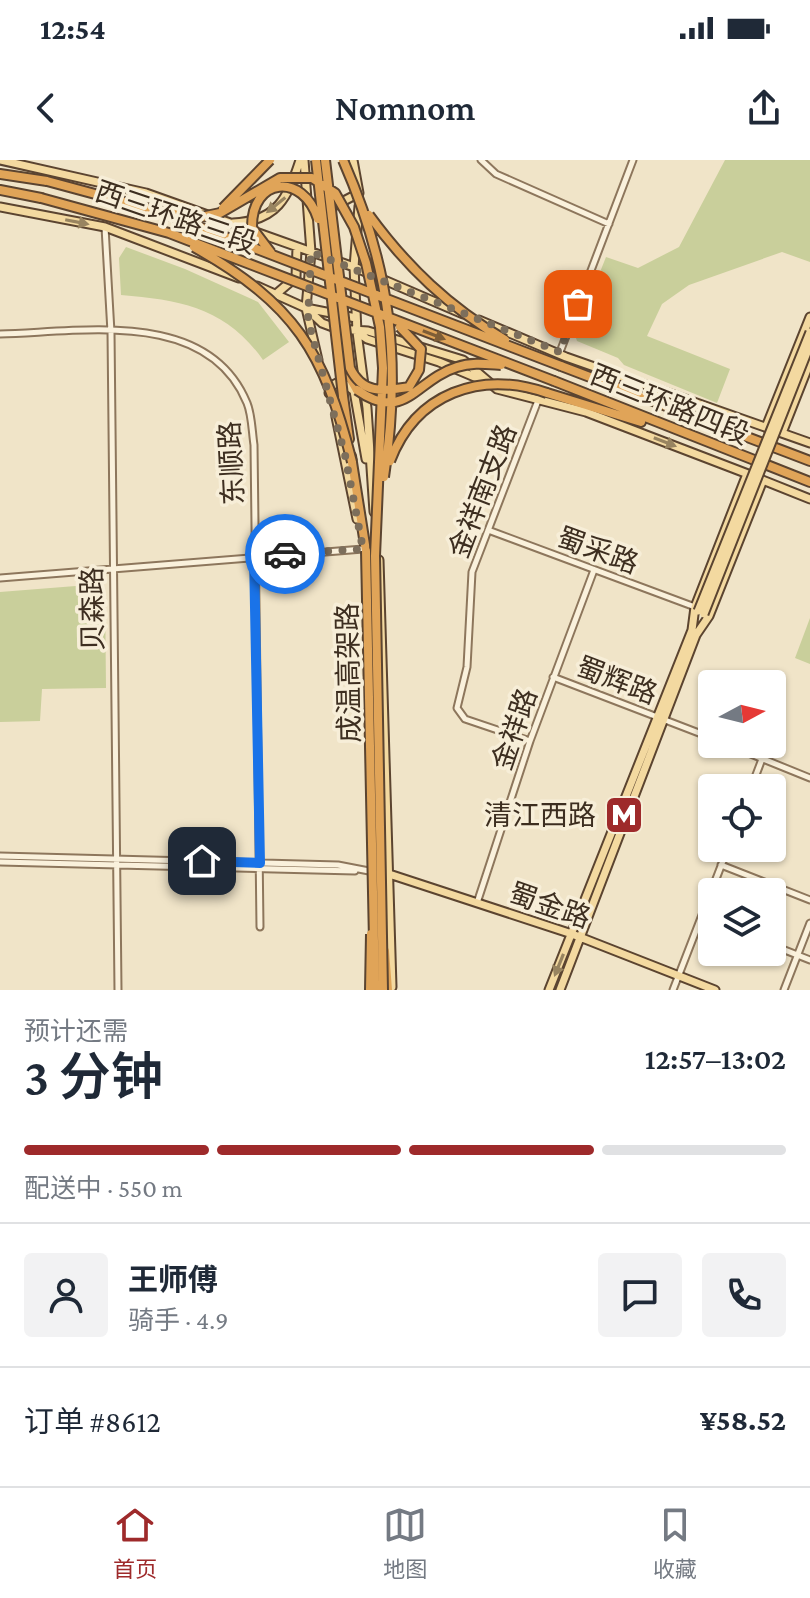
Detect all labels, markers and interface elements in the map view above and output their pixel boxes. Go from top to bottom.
text: 12:54 [40,12,106,45]
icon: back [24,86,68,130]
icon: share [742,86,786,130]
text: Nomnom [335,88,475,128]
street label: 西三环路三段 [91,175,260,259]
one-way arrow [266,197,286,213]
one-way arrow [64,216,89,228]
pin [544,270,612,338]
icon: bag [556,282,600,326]
one-way arrow [422,329,446,342]
street label: 西三环路四段 [586,359,754,450]
street label: 东顺路 [214,420,249,506]
street label: 金祥南支路 [443,420,522,562]
one-way arrow [653,436,677,449]
courier [245,514,325,594]
street label: 蜀采路 [553,522,643,579]
icon: car [263,532,307,576]
street label: 贝森路 [76,567,109,651]
street label: 成温高架路 [332,603,365,743]
street label: 蜀辉路 [572,651,662,710]
north arrow [698,670,786,758]
map controls [698,670,786,966]
street label: 金祥路 [486,684,543,774]
button: locate [698,774,786,862]
metro station icon: 清江西路 [603,794,645,836]
place label: 清江西路 [484,800,596,831]
pin [168,827,236,895]
icon: home [180,839,224,883]
street label: 蜀金路 [505,877,595,934]
button: layers [698,878,786,966]
one-way arrow [552,953,565,977]
text: 预计还需 [24,1017,128,1046]
text: 12:57–13:02 [645,1042,786,1075]
text: 3 分钟 [24,1048,163,1106]
text: 配送中 · 550 m [24,1174,183,1203]
button: person [24,1253,108,1337]
button: chat [598,1253,682,1337]
button: phone [702,1253,786,1337]
text: 王师傅 [128,1263,218,1296]
text: 骑手 · 4.9 [128,1306,228,1335]
text: ¥58.52 [700,1403,786,1436]
text: 订单 #8612 [24,1405,161,1438]
tab: 首页 [113,1503,157,1583]
tab: 地图 [383,1503,427,1583]
tab: 收藏 [653,1503,697,1583]

